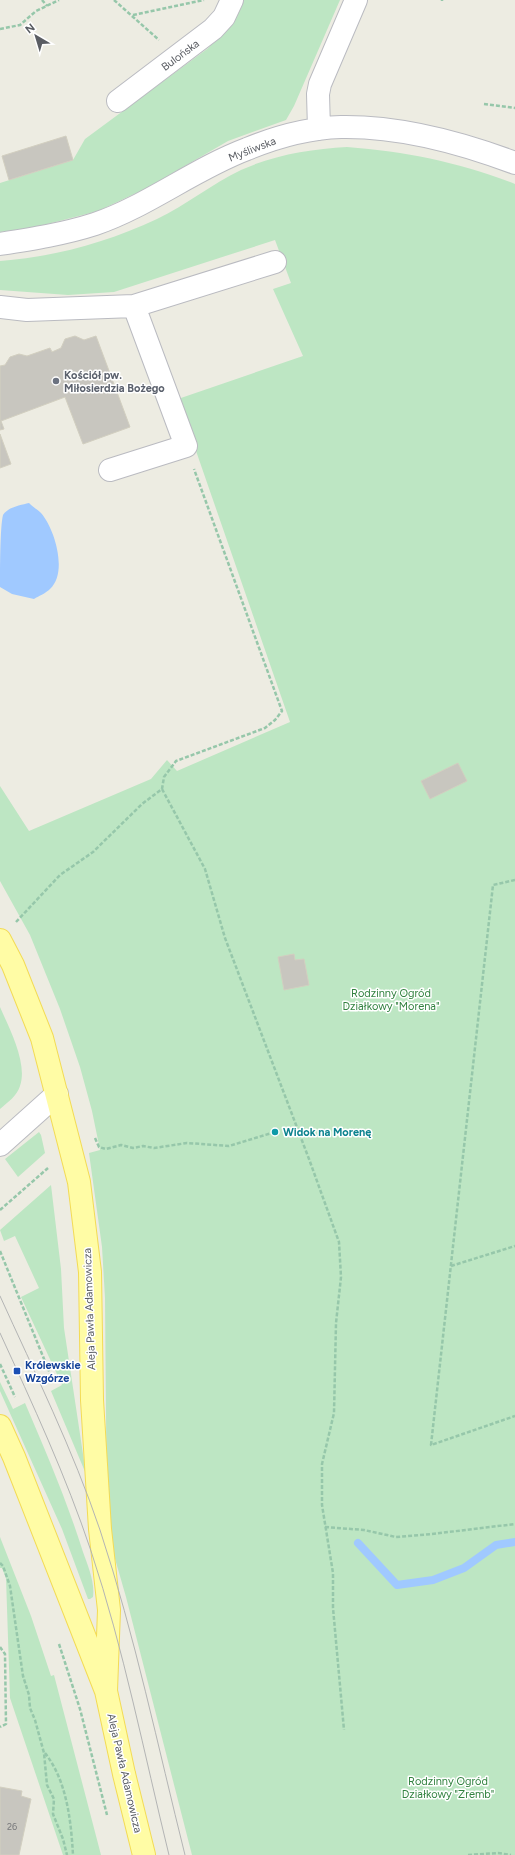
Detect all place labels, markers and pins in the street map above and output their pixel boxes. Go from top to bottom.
place label: Kościół pw. Miłosierdzia Bożego [64,369,165,395]
marker: Kościół pw. Miłosierdzia Bożego [51,376,61,386]
place label: Widok na Morenę [283,1126,371,1139]
marker: Widok na Morenę [270,1127,280,1137]
place label: Królewskie Wzgórze [25,1359,81,1385]
marker: Królewskie Wzgórze [12,1366,22,1376]

